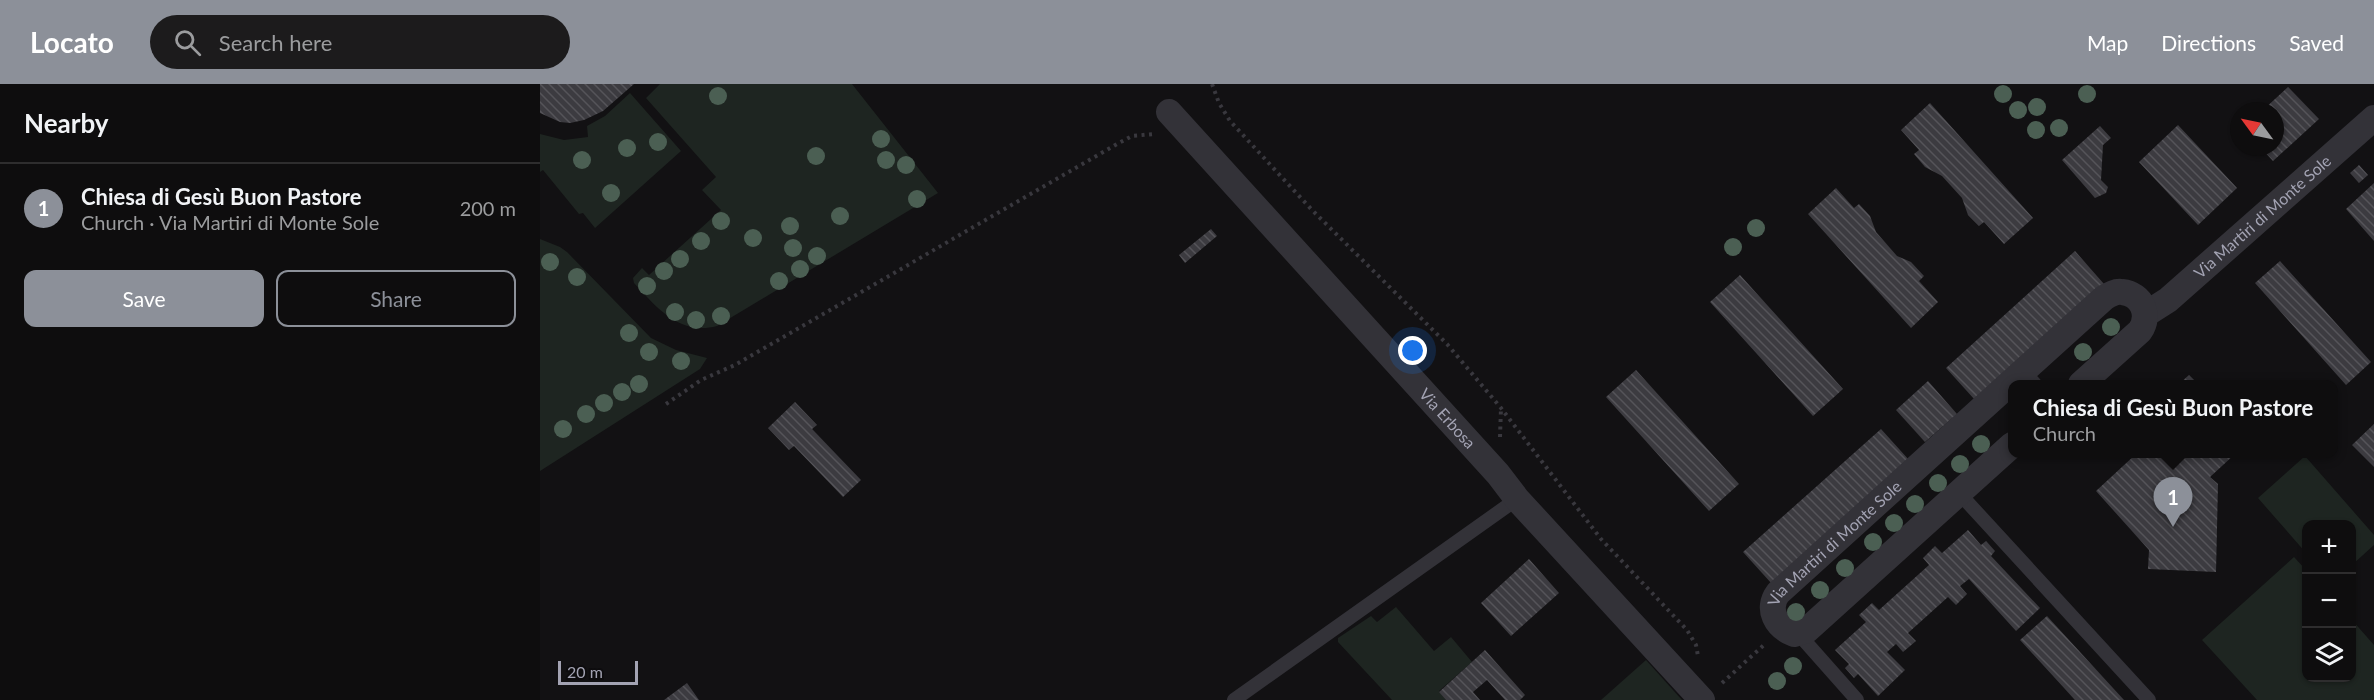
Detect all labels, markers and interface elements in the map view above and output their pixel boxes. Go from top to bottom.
search box [150,15,570,69]
text: Locato [30,25,114,59]
icon: search [171,26,204,59]
text: Search here [219,29,332,56]
text: Map [2087,30,2128,55]
text: Directions [2161,30,2256,55]
text: Saved [2289,30,2344,55]
north arrow [2230,102,2284,156]
text: Nearby [24,107,109,139]
street label: Via Martiri di Monte Sole [2190,151,2334,282]
text: Chiesa di Gesù Buon Pastore [81,183,361,210]
text: 1 [38,196,49,220]
text: 200 m [460,196,516,220]
text: Church · Via Martiri di Monte Sole [81,210,379,234]
button: Save [24,270,264,327]
button: Share [276,270,516,327]
your location [1398,336,1427,365]
popup [2008,380,2338,458]
street label: Via Erbosa [1416,384,1480,452]
text: Chiesa di Gesù Buon Pastore [2033,394,2313,421]
text: Church [2033,421,2096,445]
street label: Via Martiri di Monte Sole [1763,476,1905,608]
pin: 1 [2154,478,2192,527]
map controls [2302,520,2356,682]
button: + [2302,520,2356,574]
button: − [2302,574,2356,628]
button: layers [2302,628,2356,682]
scale bar [558,658,638,686]
text: 20 m [567,662,603,681]

